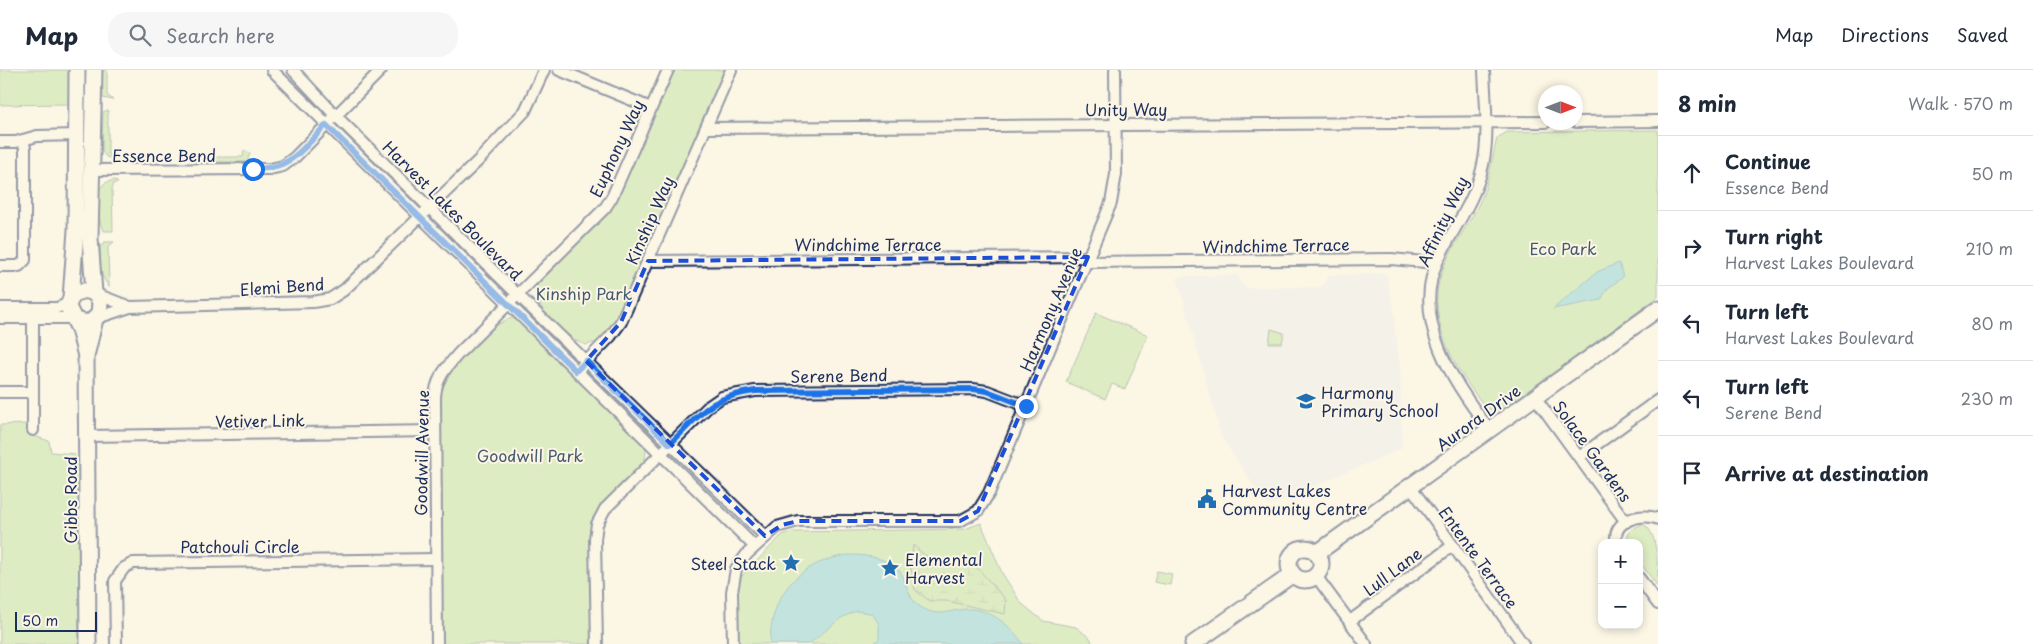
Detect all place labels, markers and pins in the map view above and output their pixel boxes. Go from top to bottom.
place label: Harmony Primary School [1321,380,1439,422]
school or university icon: Harmony Primary School [1295,390,1317,412]
place label: Harvest Lakes Community Centre [1222,478,1367,520]
public building icon: Harvest Lakes Community Centre [1196,488,1218,510]
place label: Elemental Harvest [905,547,982,589]
place label: Steel Stack [691,551,776,575]
place icon: Steel Stack [780,552,802,574]
place icon: Elemental Harvest [879,557,901,579]

